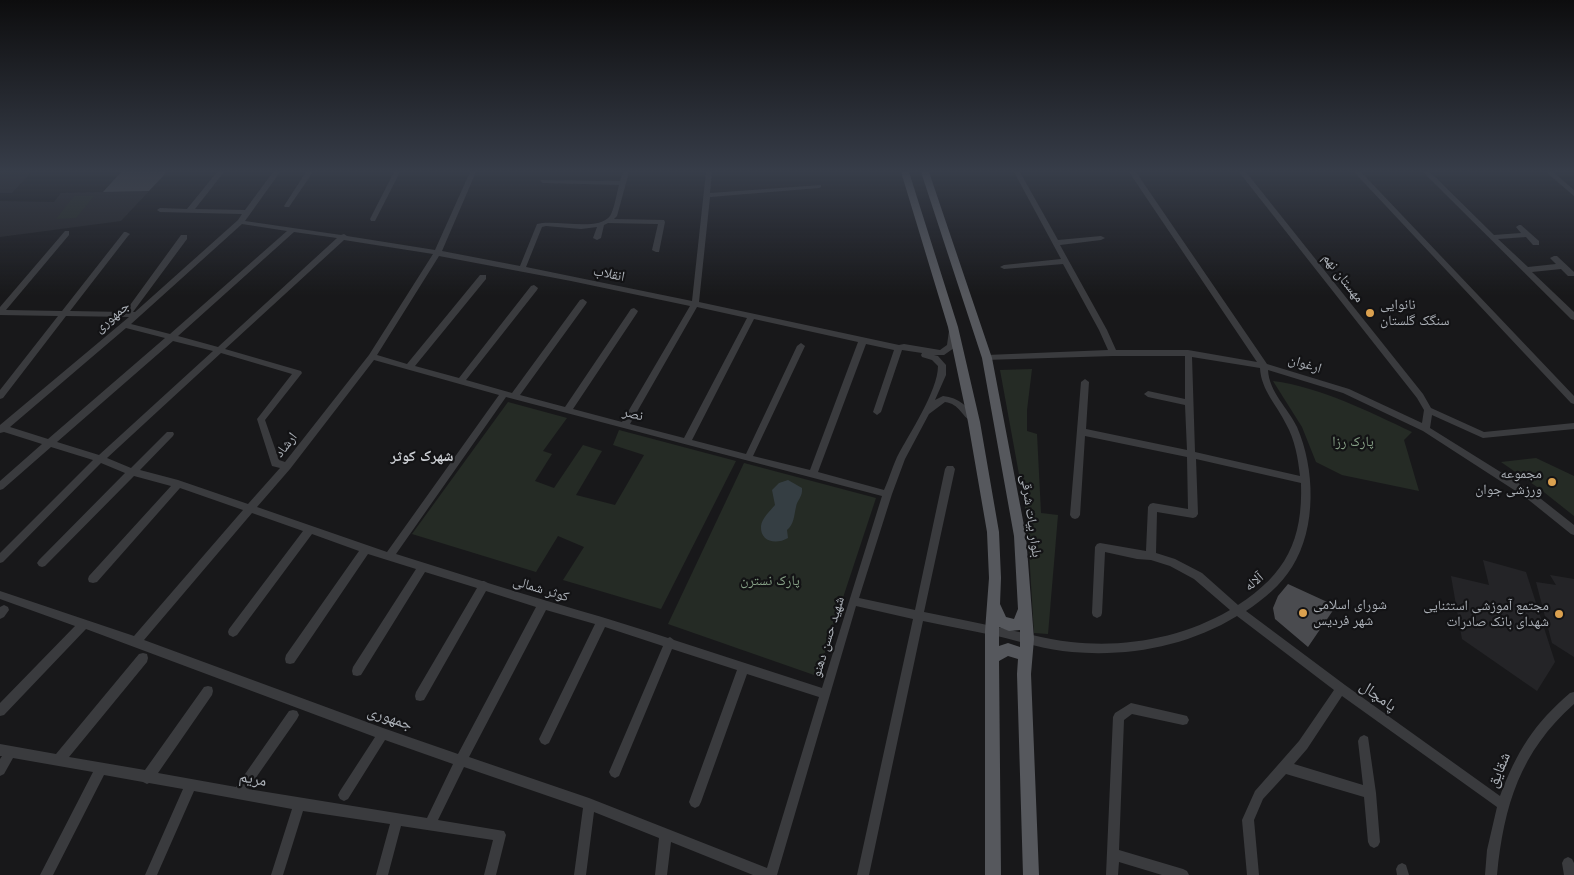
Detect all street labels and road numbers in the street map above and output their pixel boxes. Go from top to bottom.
street label: مهستان نهم [1319,250,1367,306]
street label: انقلاب [592,263,626,285]
street label: جمهوری [91,298,133,336]
street label: ارغوان [1286,351,1324,377]
street label: نصر [621,403,645,425]
street label: ارشاد [271,429,301,461]
street label: بلوار بیات شرقی [1017,473,1045,559]
street label: آلاله [1241,569,1267,595]
street label: کوثر شمالی [511,573,571,605]
street label: شهید حسن دهنو [808,595,848,679]
street label: پامچال [1356,676,1400,716]
street label: جمهوری [365,701,415,735]
street label: شقایق [1483,749,1515,791]
street label: مریم [238,767,268,791]

